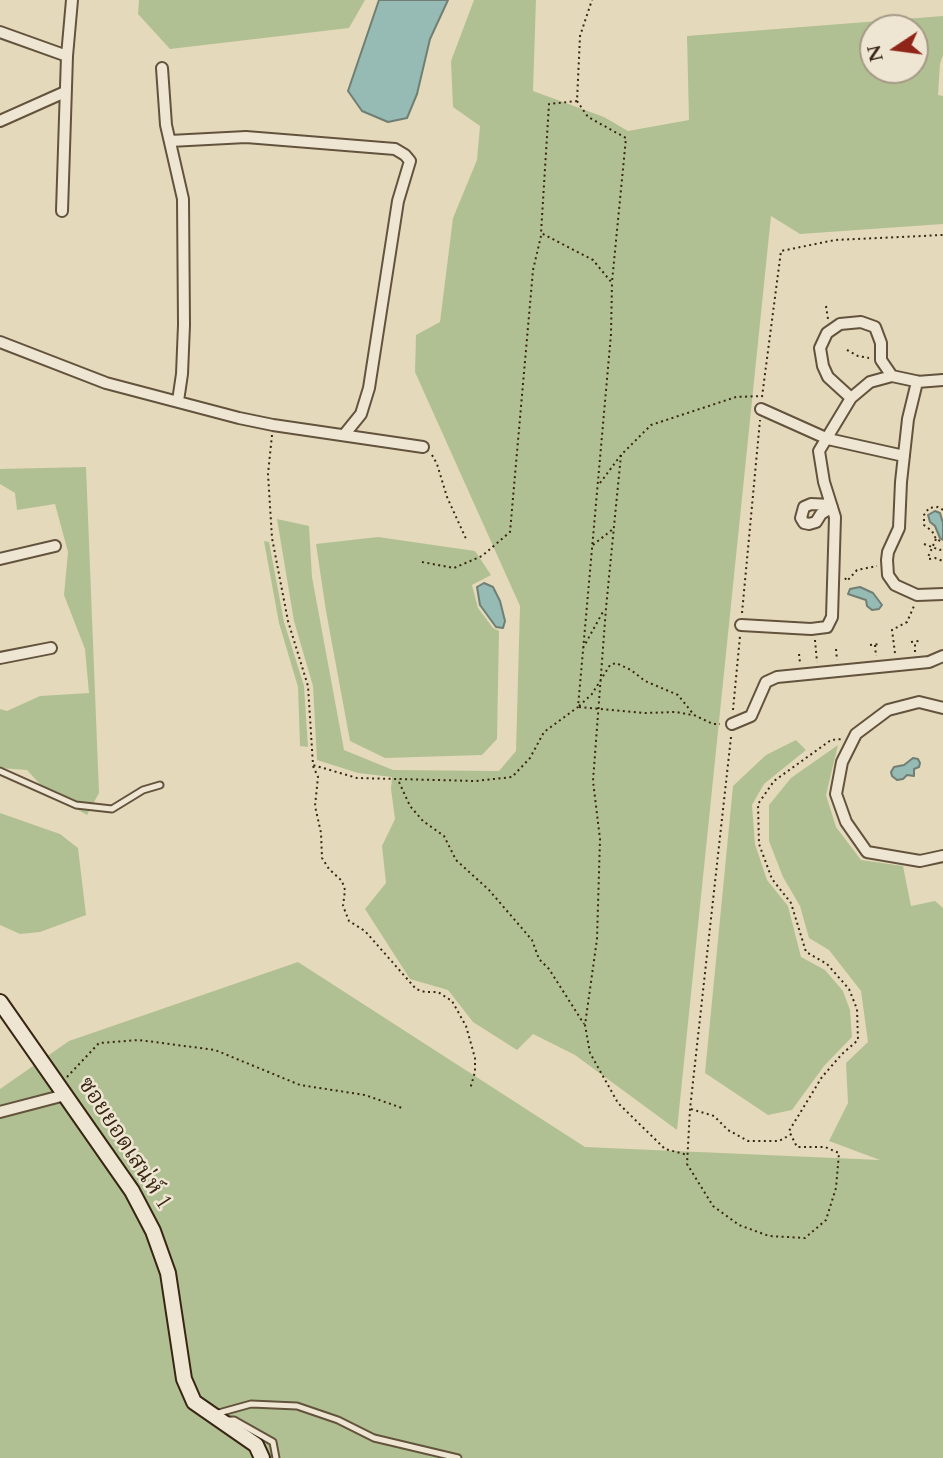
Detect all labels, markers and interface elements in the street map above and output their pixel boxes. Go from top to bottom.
north arrow [859,14,929,84]
text: N [861,42,890,64]
street label: ซอยยอดเสน่ห์ 1 [71,1073,177,1215]

